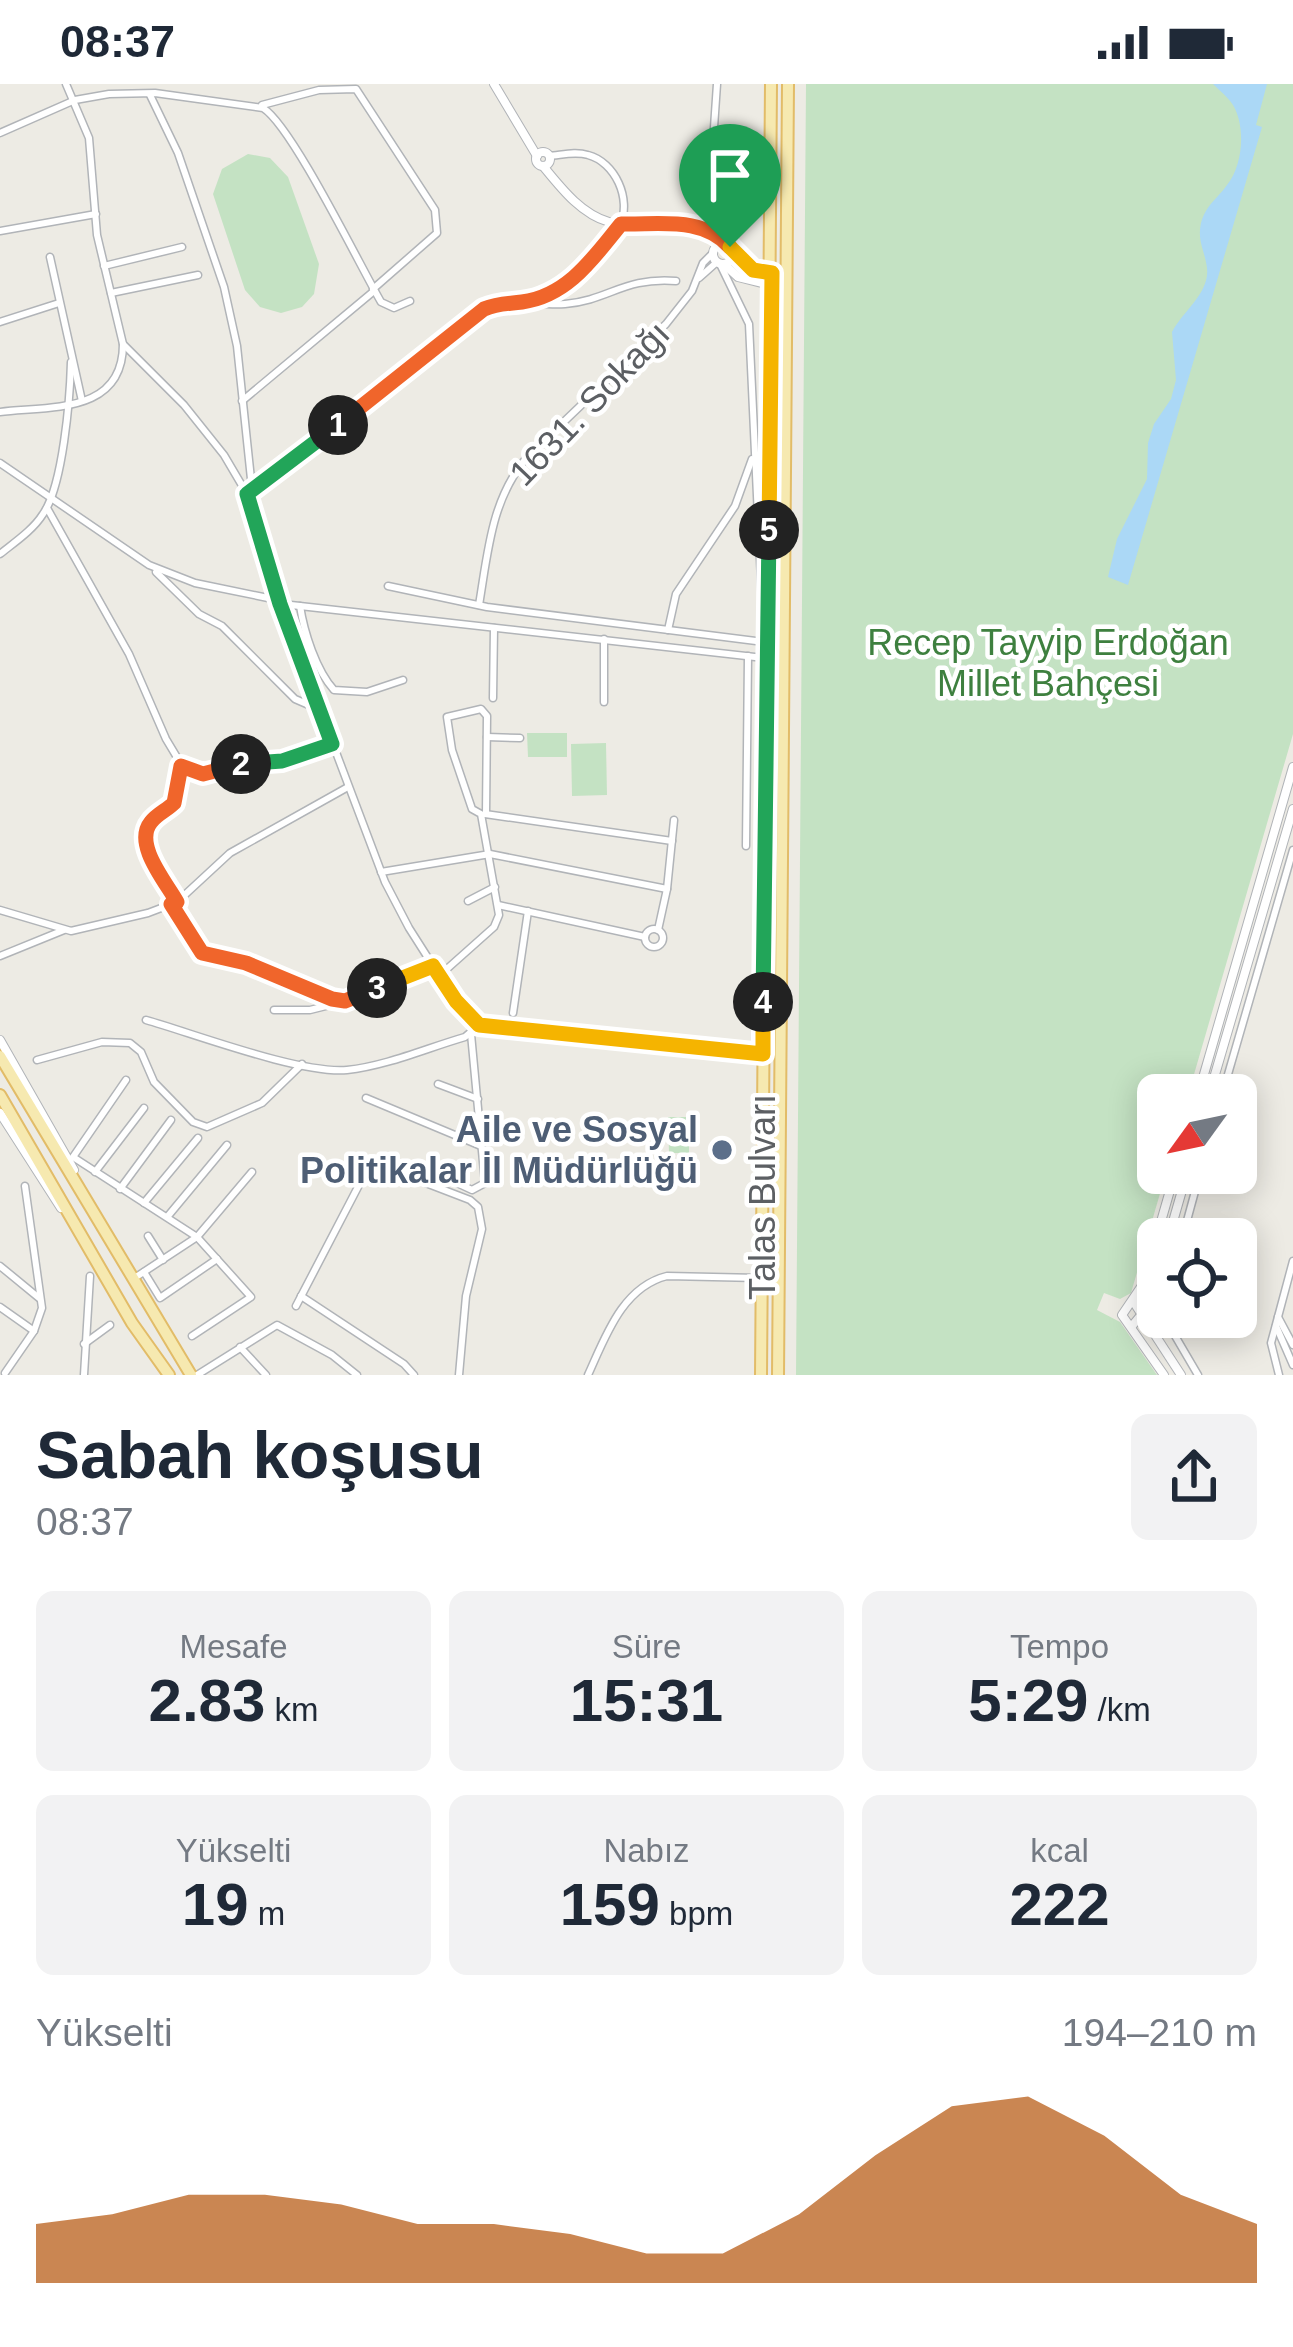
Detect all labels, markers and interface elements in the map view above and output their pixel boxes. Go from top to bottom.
text: 08:37 [60,16,175,67]
pin [679,124,781,247]
icon: arrive [697,142,763,208]
street label: 1631. Sokağı [501,313,678,494]
pin: 1 [308,395,368,455]
text: 1 [329,406,347,443]
pin: 5 [739,500,799,560]
text: 5 [760,511,778,548]
park label: Recep Tayyip Erdoğan Millet Bahçesi [867,622,1229,704]
pin: 2 [211,734,271,794]
text: 2 [232,745,250,782]
pin: 3 [347,958,407,1018]
text: 3 [368,969,386,1006]
pin: 4 [733,972,793,1032]
text: 4 [754,983,772,1020]
north arrow [1137,1074,1257,1194]
map controls [1137,1074,1257,1338]
street label: Talas Bulvarı [742,1094,783,1300]
place label: Aile ve Sosyal Politikalar İl Müdürlüğü [300,1109,698,1191]
marker: Aile ve Sosyal Politikalar İl Müdürlüğü [709,1137,735,1163]
button: locate [1137,1218,1257,1338]
button: share [1131,1414,1257,1540]
text: Sabah koşusu [36,1418,483,1492]
text: 08:37 [36,1500,134,1543]
text: Mesafe [179,1628,288,1665]
text: Süre [612,1628,681,1665]
text: Tempo [1010,1628,1109,1665]
text: 2.83 [149,1667,265,1734]
text: 15:31 [570,1667,723,1734]
text: 5:29 [968,1667,1088,1734]
text: km [265,1691,318,1728]
text: /km [1088,1691,1151,1728]
text: Yükselti [176,1832,291,1869]
text: Nabız [603,1832,690,1869]
text: kcal [1030,1832,1089,1869]
text: 19 [182,1871,249,1938]
text: 159 [560,1871,660,1938]
text: 222 [1009,1871,1110,1938]
text: m [249,1895,285,1932]
text: bpm [660,1895,733,1932]
text: Yükselti [36,2011,173,2054]
text: 194–210 m [1062,2011,1257,2054]

